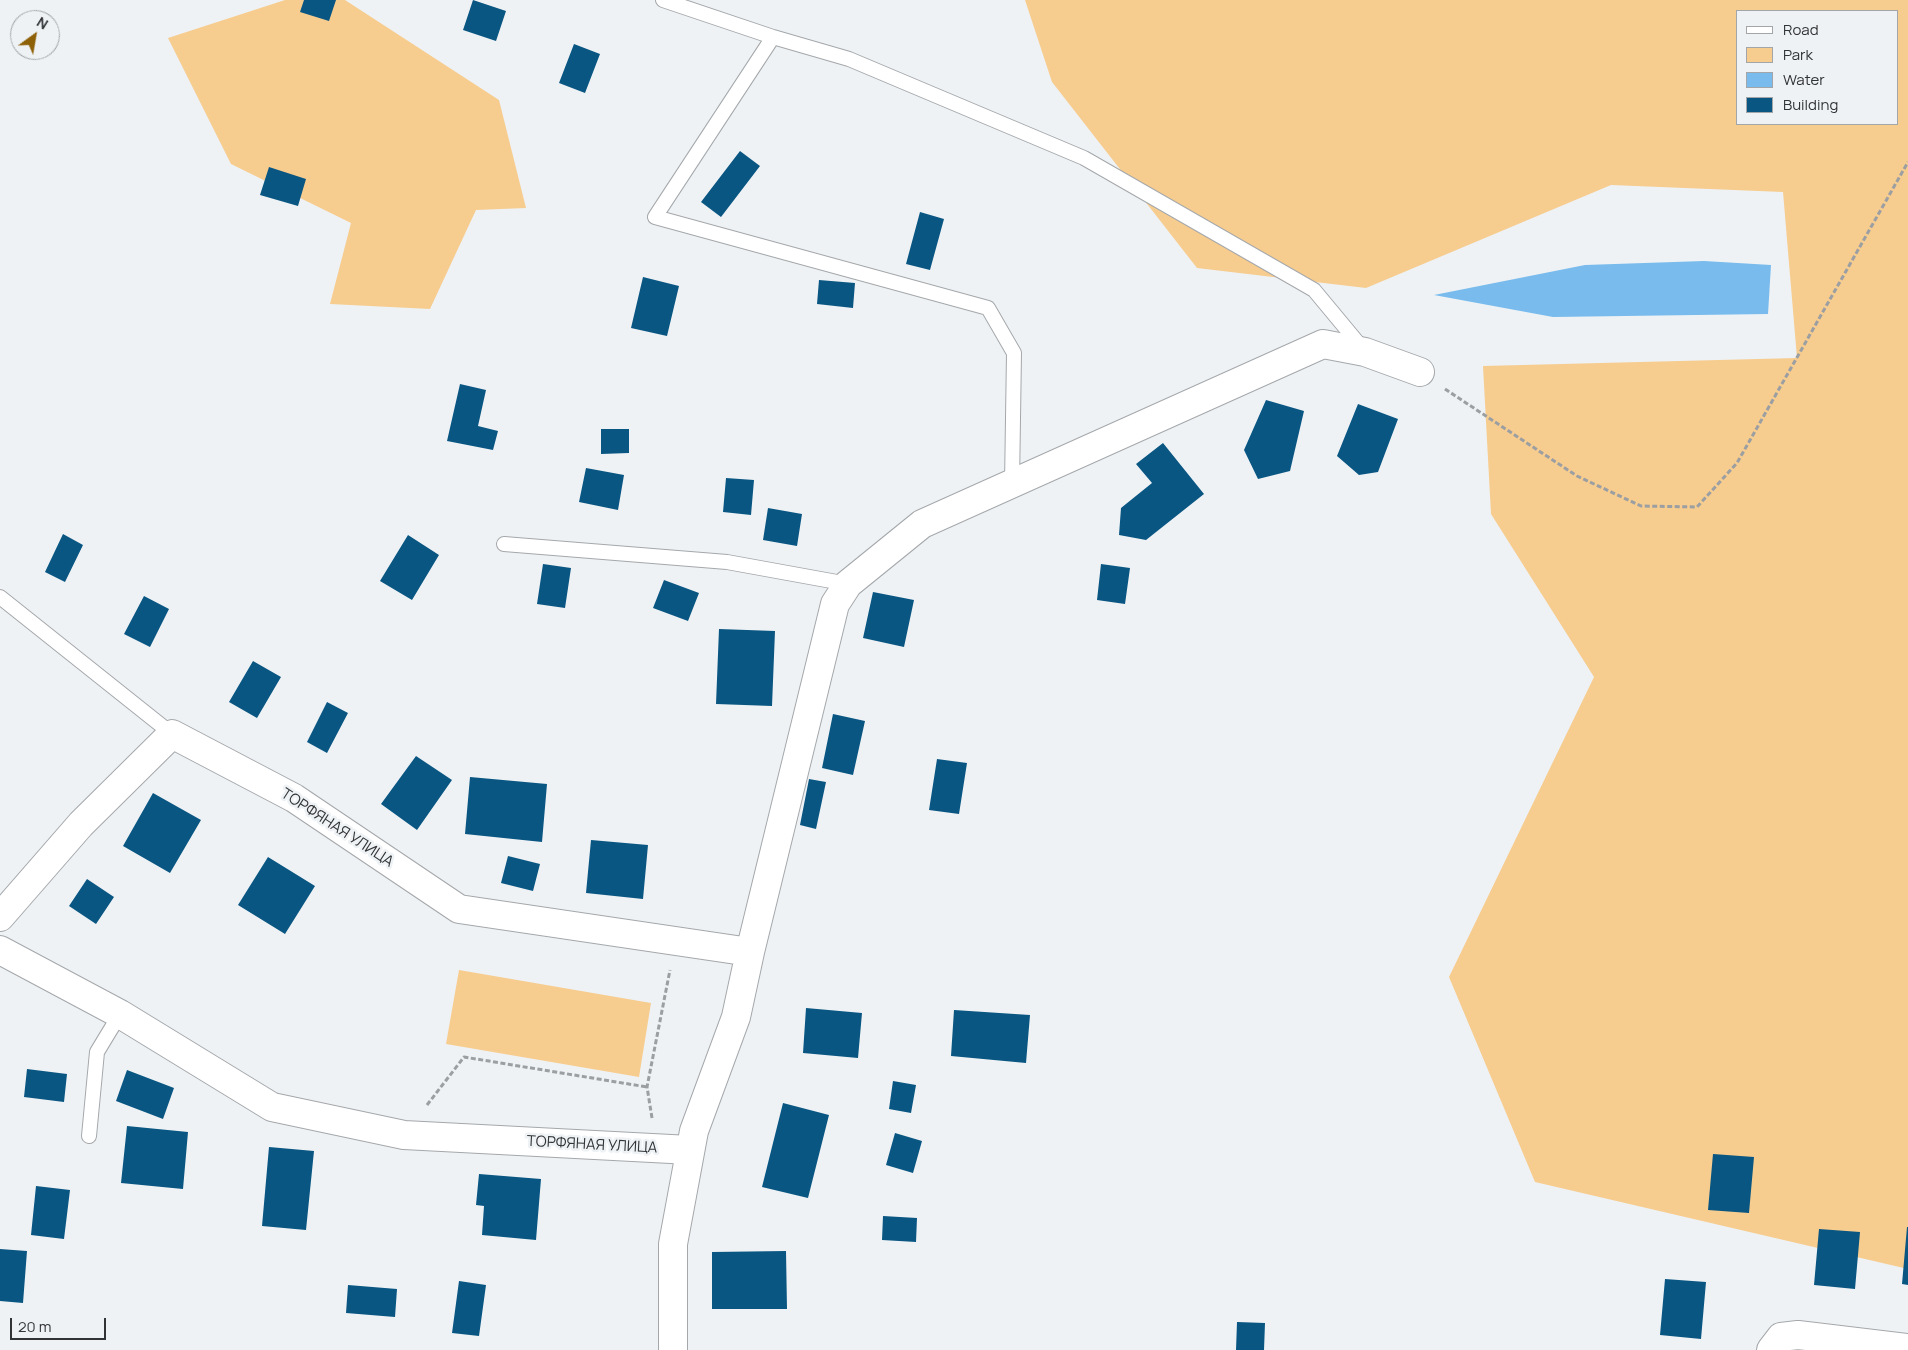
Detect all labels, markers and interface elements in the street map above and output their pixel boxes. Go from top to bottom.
north arrow [10,10,60,60]
legend [1736,10,1898,125]
text: N [33,12,52,33]
text: Road [1783,19,1819,40]
text: Park [1783,44,1813,65]
text: Water [1783,69,1825,90]
text: Building [1783,94,1838,115]
street label: ТОРФЯНАЯ УЛИЦА [277,785,397,871]
street label: ТОРФЯНАЯ УЛИЦА [526,1133,658,1157]
scale bar [12,1308,109,1340]
text: 20 m [18,1316,51,1337]

